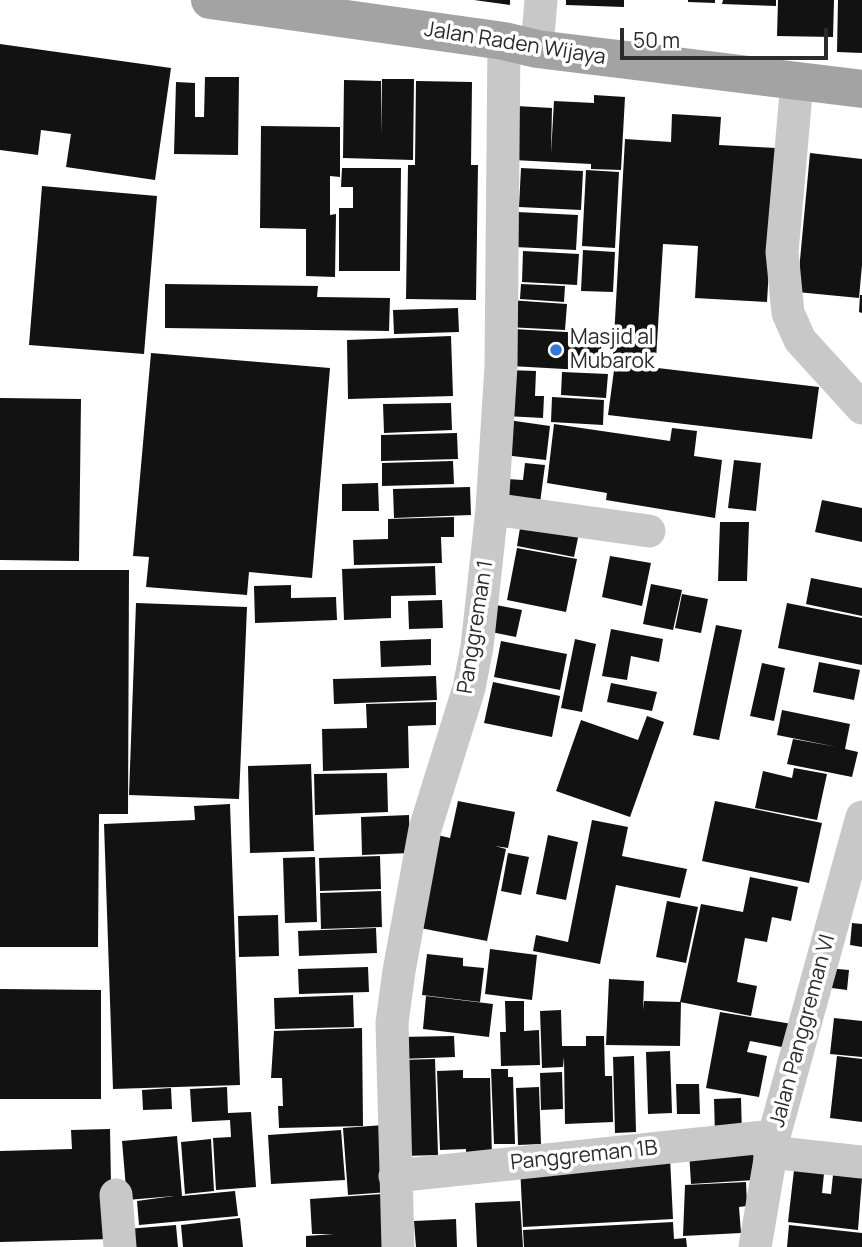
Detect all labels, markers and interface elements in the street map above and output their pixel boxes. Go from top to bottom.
scale bar [624,14,832,58]
street label: Jalan Raden Wijaya [422,17,608,71]
text: 50 m [633,26,680,54]
place label: Masjid al Mubarok [570,325,654,375]
marker: Masjid al Mubarok [548,342,564,358]
street label: Panggreman 1 [453,558,499,696]
street label: Jalan Panggreman VI [765,932,841,1130]
street label: Panggreman 1B [509,1136,659,1176]

